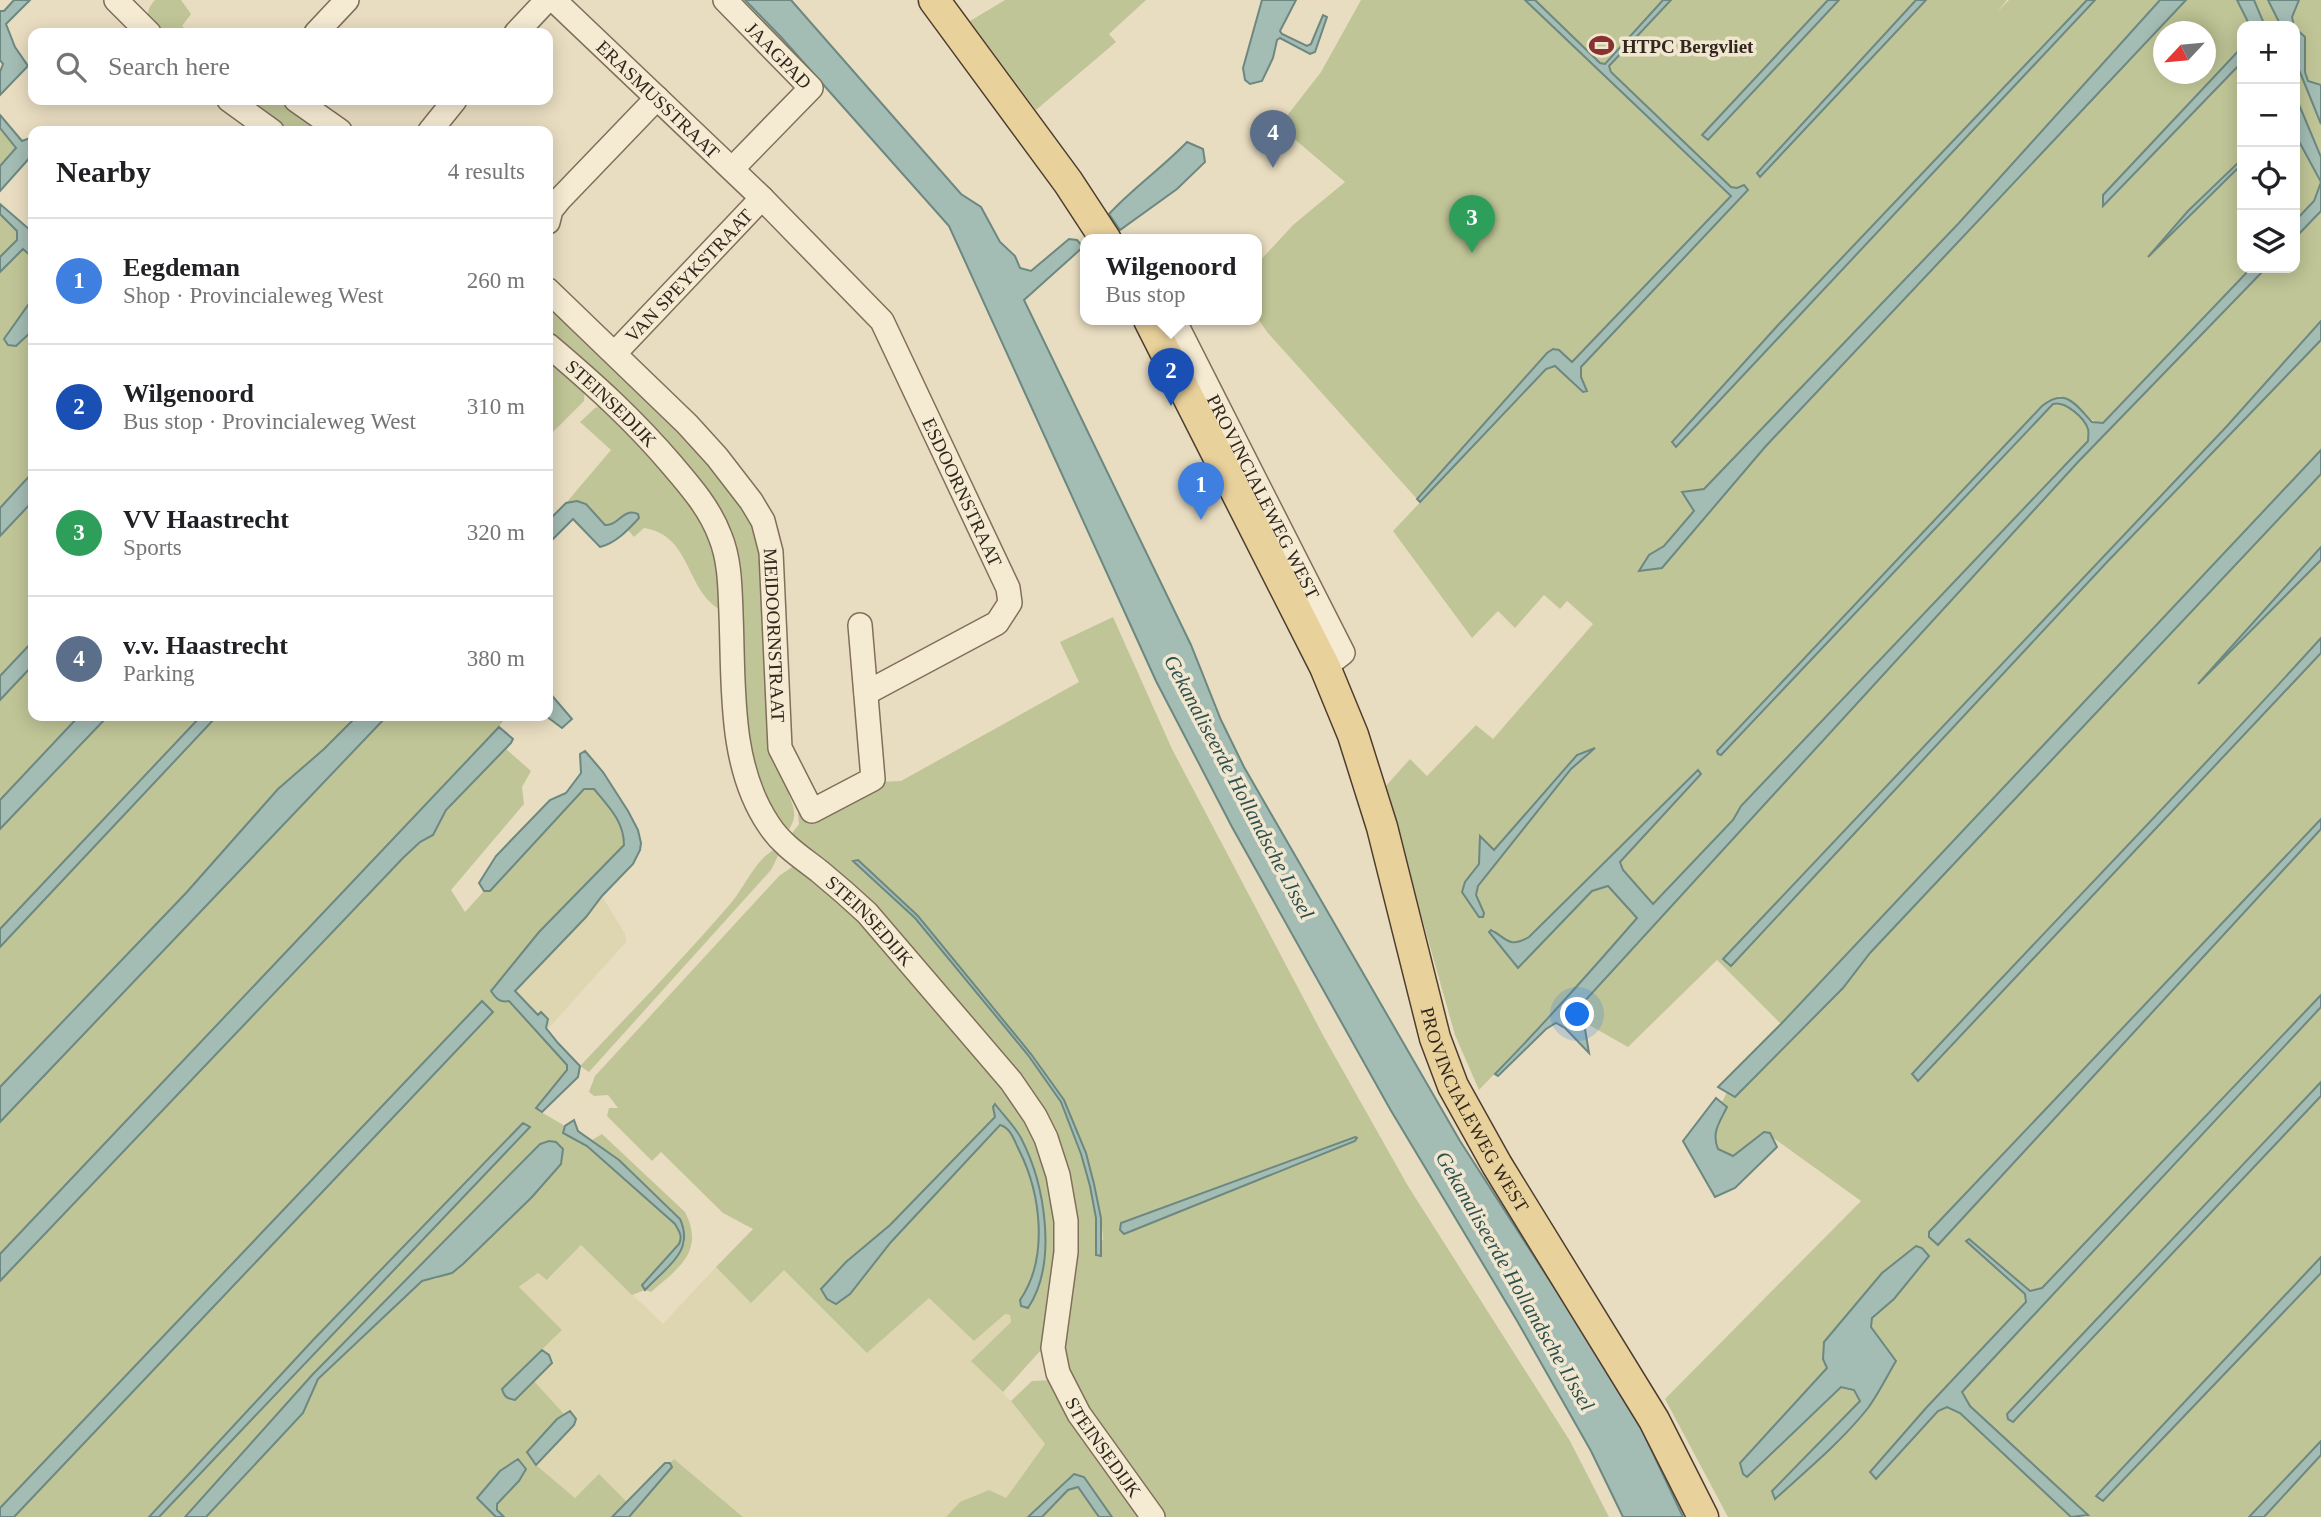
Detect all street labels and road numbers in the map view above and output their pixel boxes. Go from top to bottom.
street label: JAAGPAD [742,17,816,93]
street label: ERASMUSSTRAAT [593,36,724,163]
street label: VAN SPEYKSTRAAT [621,204,757,346]
street label: STEINSEDIJK [562,355,661,451]
street label: PROVINCIALEWEG WEST [1203,391,1324,603]
street label: ESDOORNSTRAAT [919,414,1007,570]
street label: MEIDOORNSTRAAT [760,548,789,723]
street label: STEINSEDIJK [822,871,918,970]
street label: PROVINCIALEWEG WEST [1417,1005,1534,1216]
street label: STEINSEDIJK [1062,1393,1146,1501]

